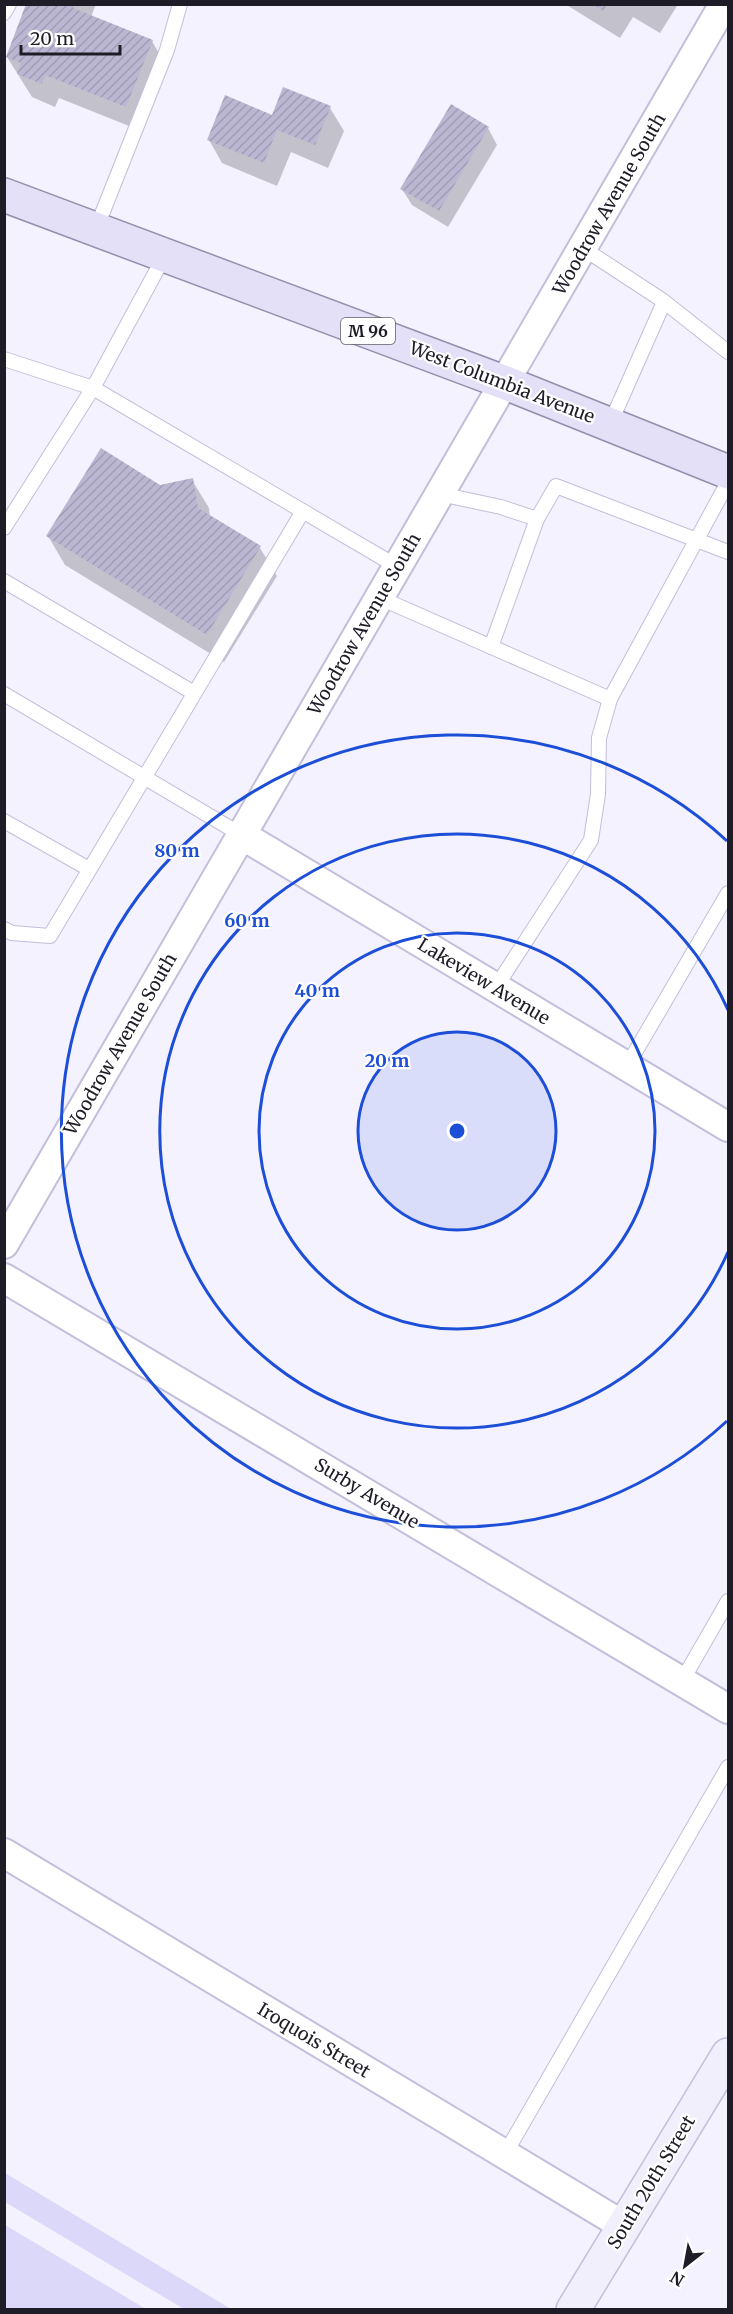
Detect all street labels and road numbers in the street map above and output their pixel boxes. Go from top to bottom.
street label: Woodrow Avenue South [547,109,671,300]
road number: M 96 [341,318,395,344]
street label: West Columbia Avenue [405,336,598,428]
street label: Woodrow Avenue South [302,529,426,720]
street label: Lakeview Avenue [414,932,554,1030]
street label: Woodrow Avenue South [58,949,182,1140]
street label: Surby Avenue [310,1453,424,1533]
street label: Iroquois Street [253,1997,375,2083]
street label: South 20th Street [602,2111,700,2253]

